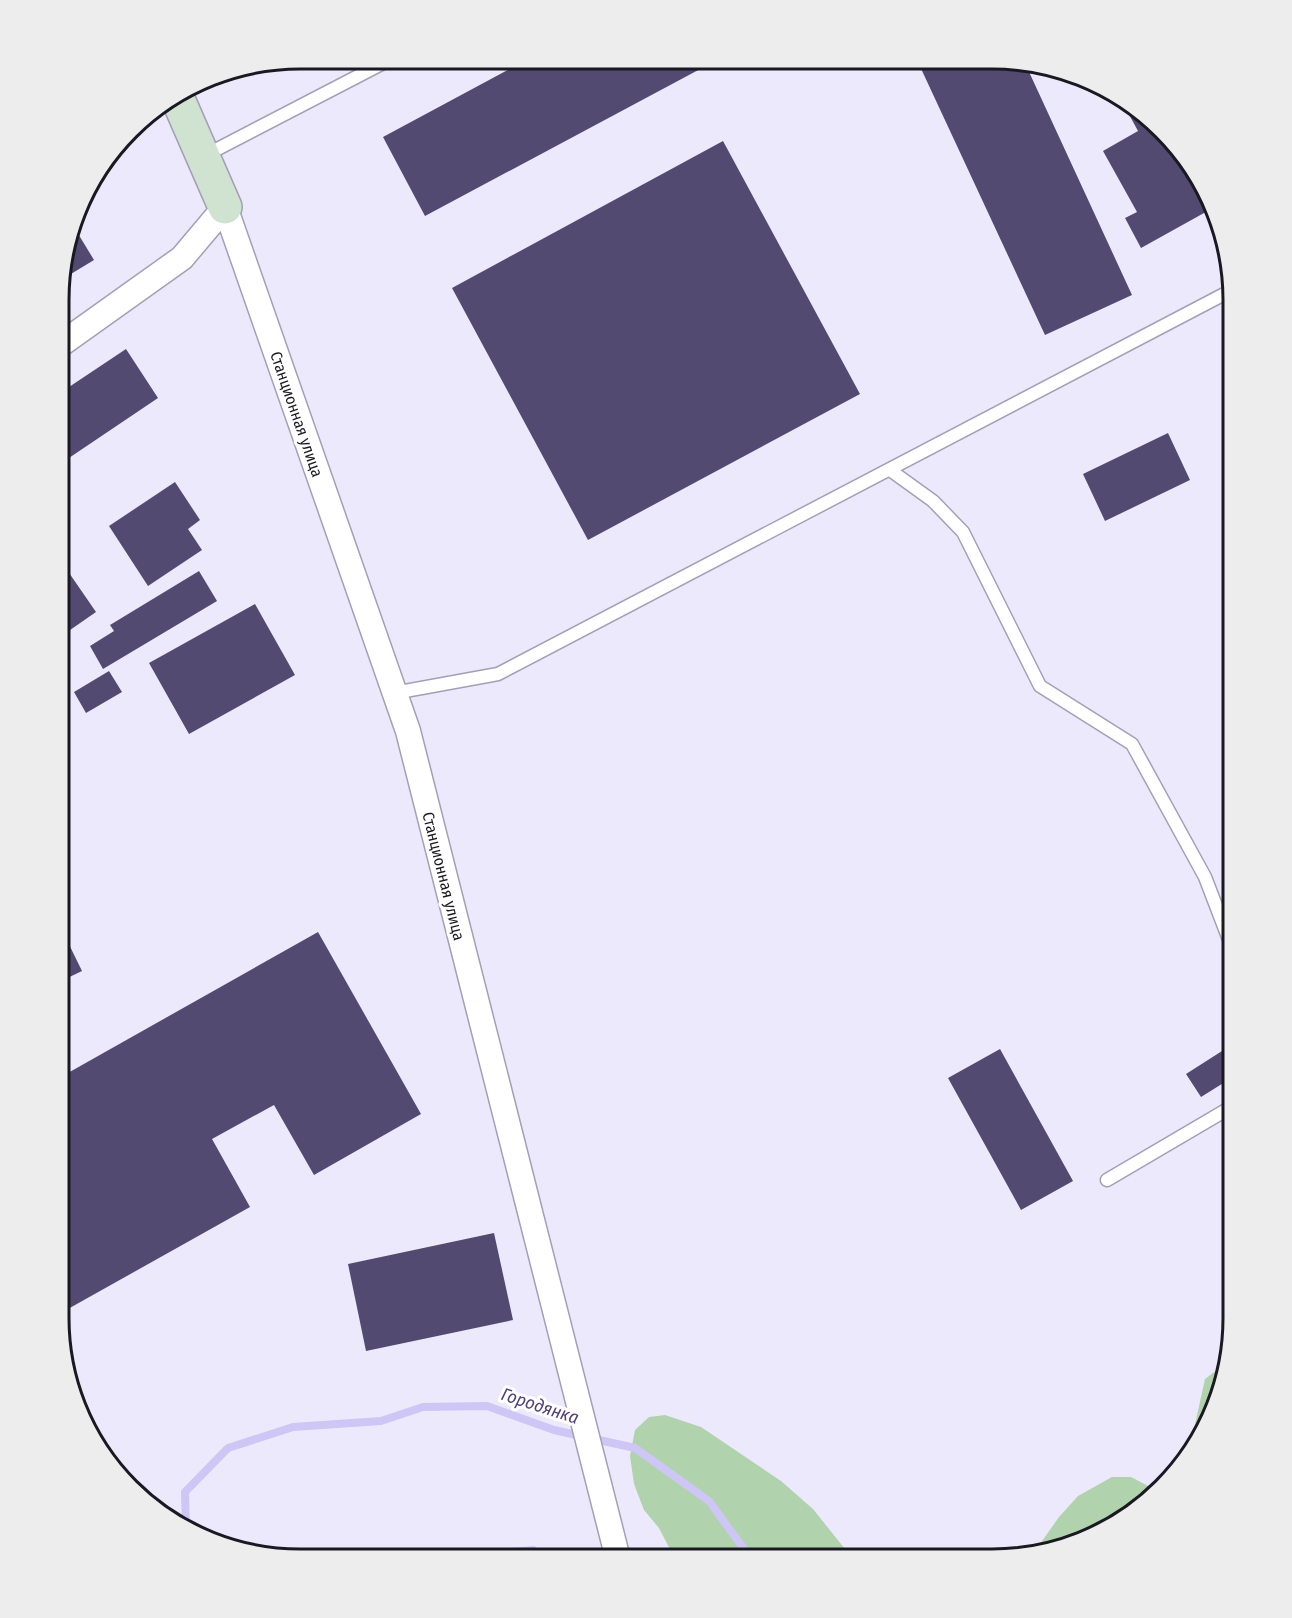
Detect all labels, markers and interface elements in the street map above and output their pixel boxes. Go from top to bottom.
street label: Станционная улица [266,349,327,480]
street label: Станционная улица [418,810,469,942]
water label: Городянка [498,1383,582,1429]

